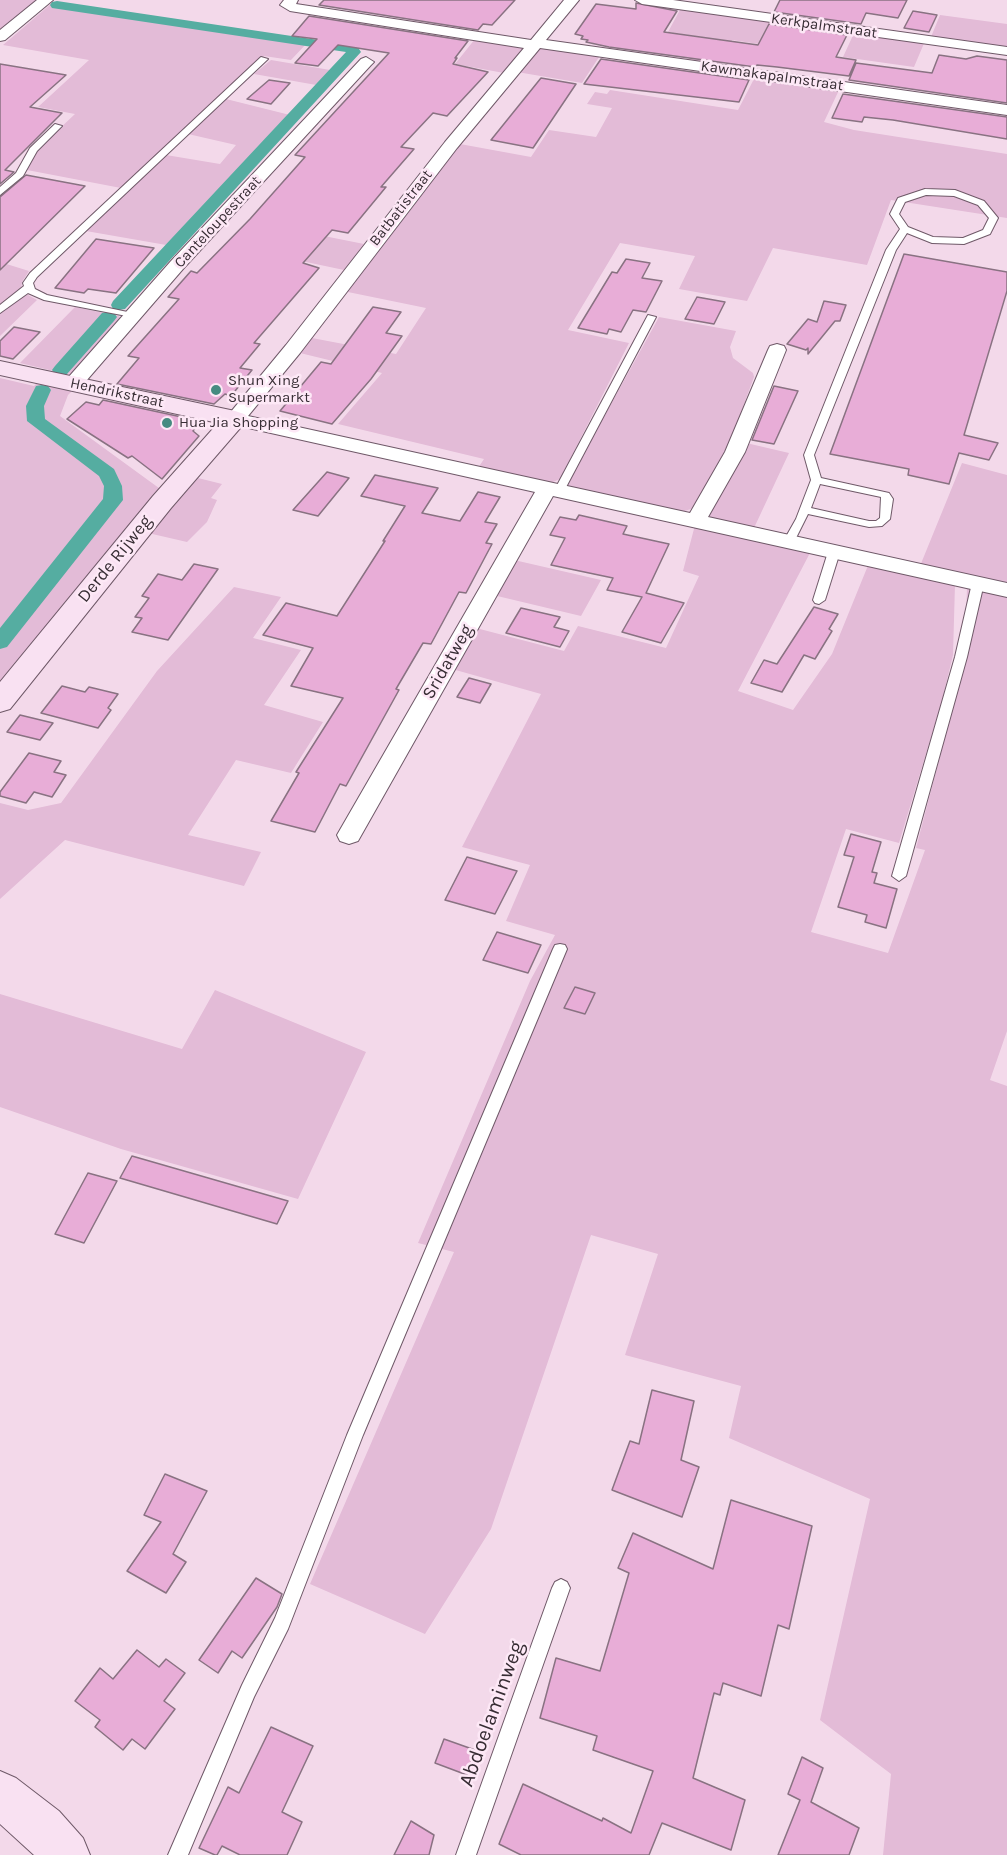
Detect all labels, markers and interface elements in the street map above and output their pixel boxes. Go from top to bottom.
street label: Kerkpalmstraat [770,10,878,42]
street label: Kawmakapalmstraat [700,57,844,95]
street label: Batbatistraat [366,166,436,250]
street label: Canteloupestraat [171,172,265,272]
place label: Shun Xing Supermarkt [228,372,310,407]
street label: Hendrikstraat [69,374,165,412]
marker: Shun Xing Supermarkt [209,383,223,397]
place label: Hua Jia Shopping [179,414,298,432]
marker: Hua Jia Shopping [160,416,174,430]
street label: Derde Rijweg [73,511,157,607]
street label: Sridatweg [418,621,478,703]
street label: Abdoelaminweg [454,1638,530,1790]

